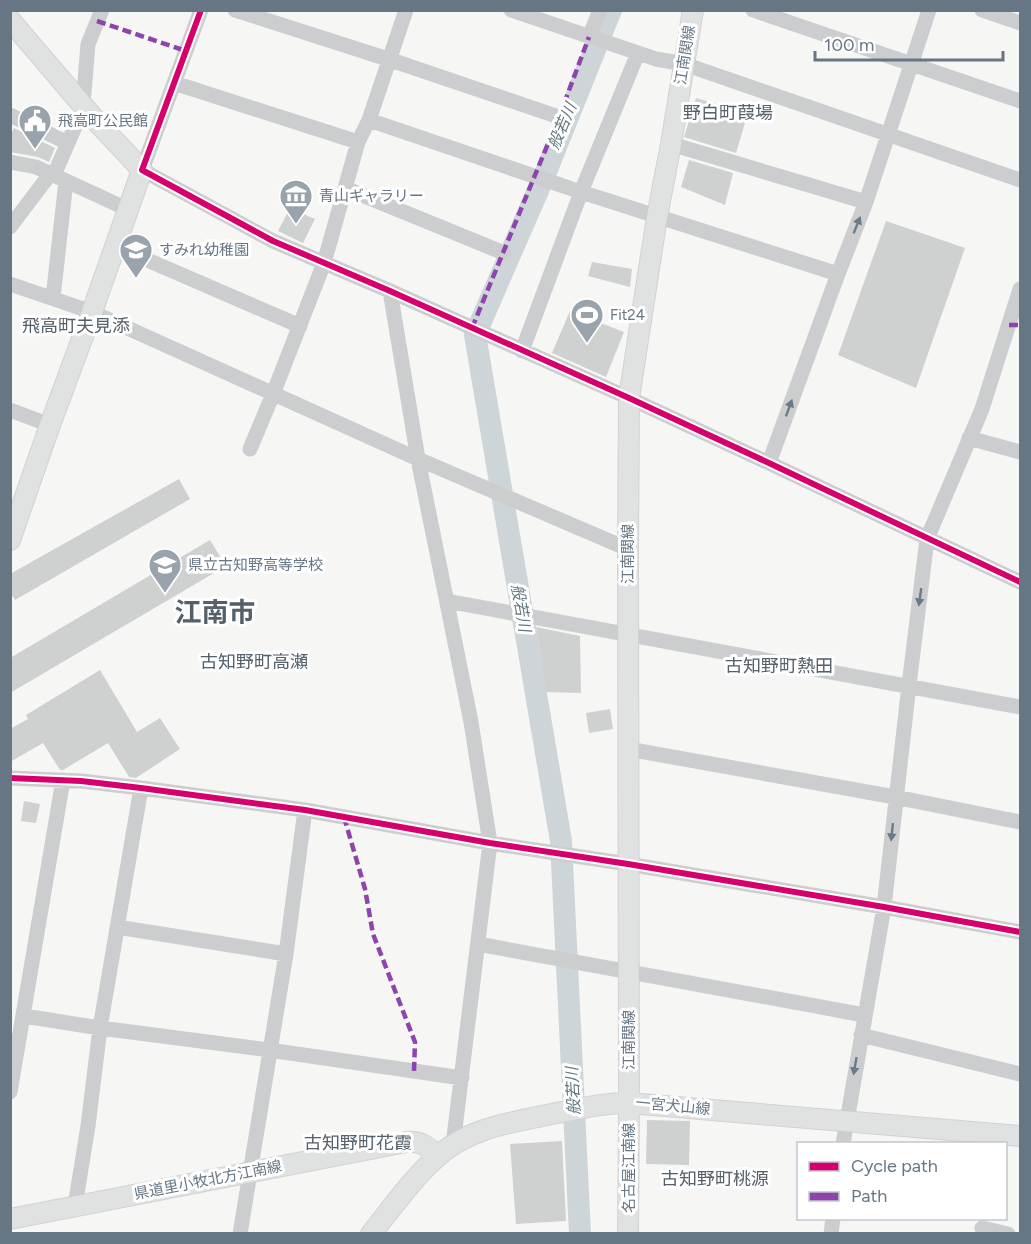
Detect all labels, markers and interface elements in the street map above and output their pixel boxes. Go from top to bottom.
street label: 江南関線 [671,24,699,86]
scale bar [815,24,1002,62]
text: 100 m [824,34,874,56]
water label: 般若川 [544,98,581,152]
district label: 野白町葭場 [683,102,773,124]
public building icon: 飛高町公民館 [17,103,53,150]
place label: 飛高町公民館 [58,112,148,130]
museum icon: 青山ギャラリー [278,178,314,225]
place label: 青山ギャラリー [319,187,424,205]
one-way arrow [853,216,862,234]
school or university icon: すみれ幼稚園 [118,232,154,279]
place label: すみれ幼稚園 [159,241,249,259]
sports icon: Fit24 [569,297,605,344]
place label: Fit24 [610,306,645,324]
district label: 飛高町夫見添 [22,315,130,337]
one-way arrow [784,399,794,417]
street label: 江南関線 [619,524,637,584]
school or university icon: 県立古知野高等学校 [147,547,183,594]
place label: 県立古知野高等学校 [188,556,323,574]
water label: 般若川 [507,583,535,635]
one-way arrow [915,587,924,606]
district label: 江南市 [175,596,256,629]
district label: 古知野町高瀬 [200,651,308,673]
district label: 古知野町熱田 [725,655,833,677]
one-way arrow [887,823,896,842]
street label: 江南関線 [620,1010,638,1070]
one-way arrow [850,1057,859,1076]
water label: 般若川 [562,1065,584,1115]
street label: 一宮犬山線 [635,1094,711,1118]
street label: 名古屋江南線 [620,1123,638,1213]
district label: 古知野町花霞 [304,1132,412,1154]
legend [797,1142,1007,1220]
text: Cycle path [851,1155,938,1177]
street label: 県道里小牧北方江南線 [133,1157,283,1203]
district label: 古知野町桃源 [661,1168,769,1190]
text: Path [851,1185,887,1207]

